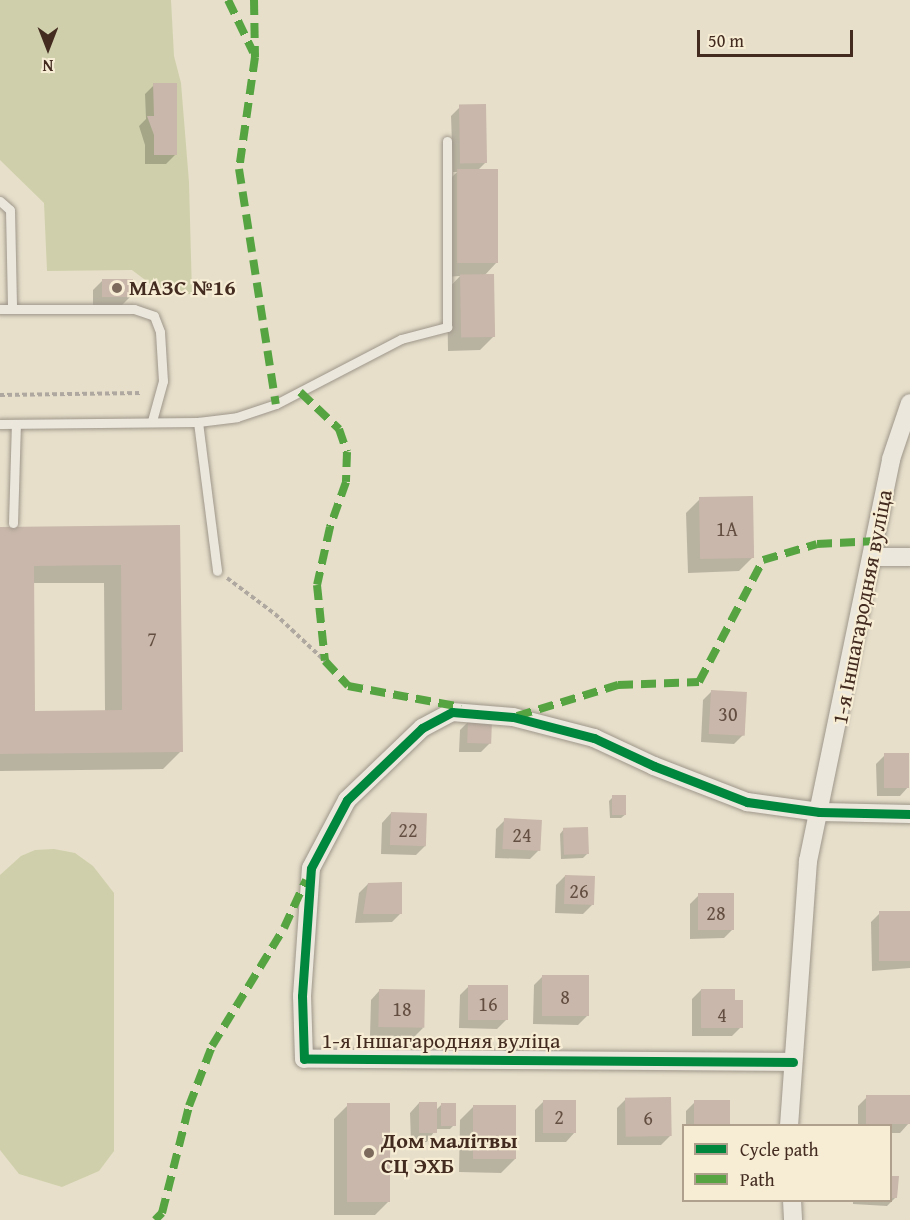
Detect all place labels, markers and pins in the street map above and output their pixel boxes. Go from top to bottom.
place label: МАЗС №16 [129,275,236,301]
marker: МАЗС №16 [110,281,124,295]
place label: Дом малітвы СЦ ЭХБ [381,1127,517,1178]
marker: Дом малітвы СЦ ЭХБ [362,1146,376,1160]

